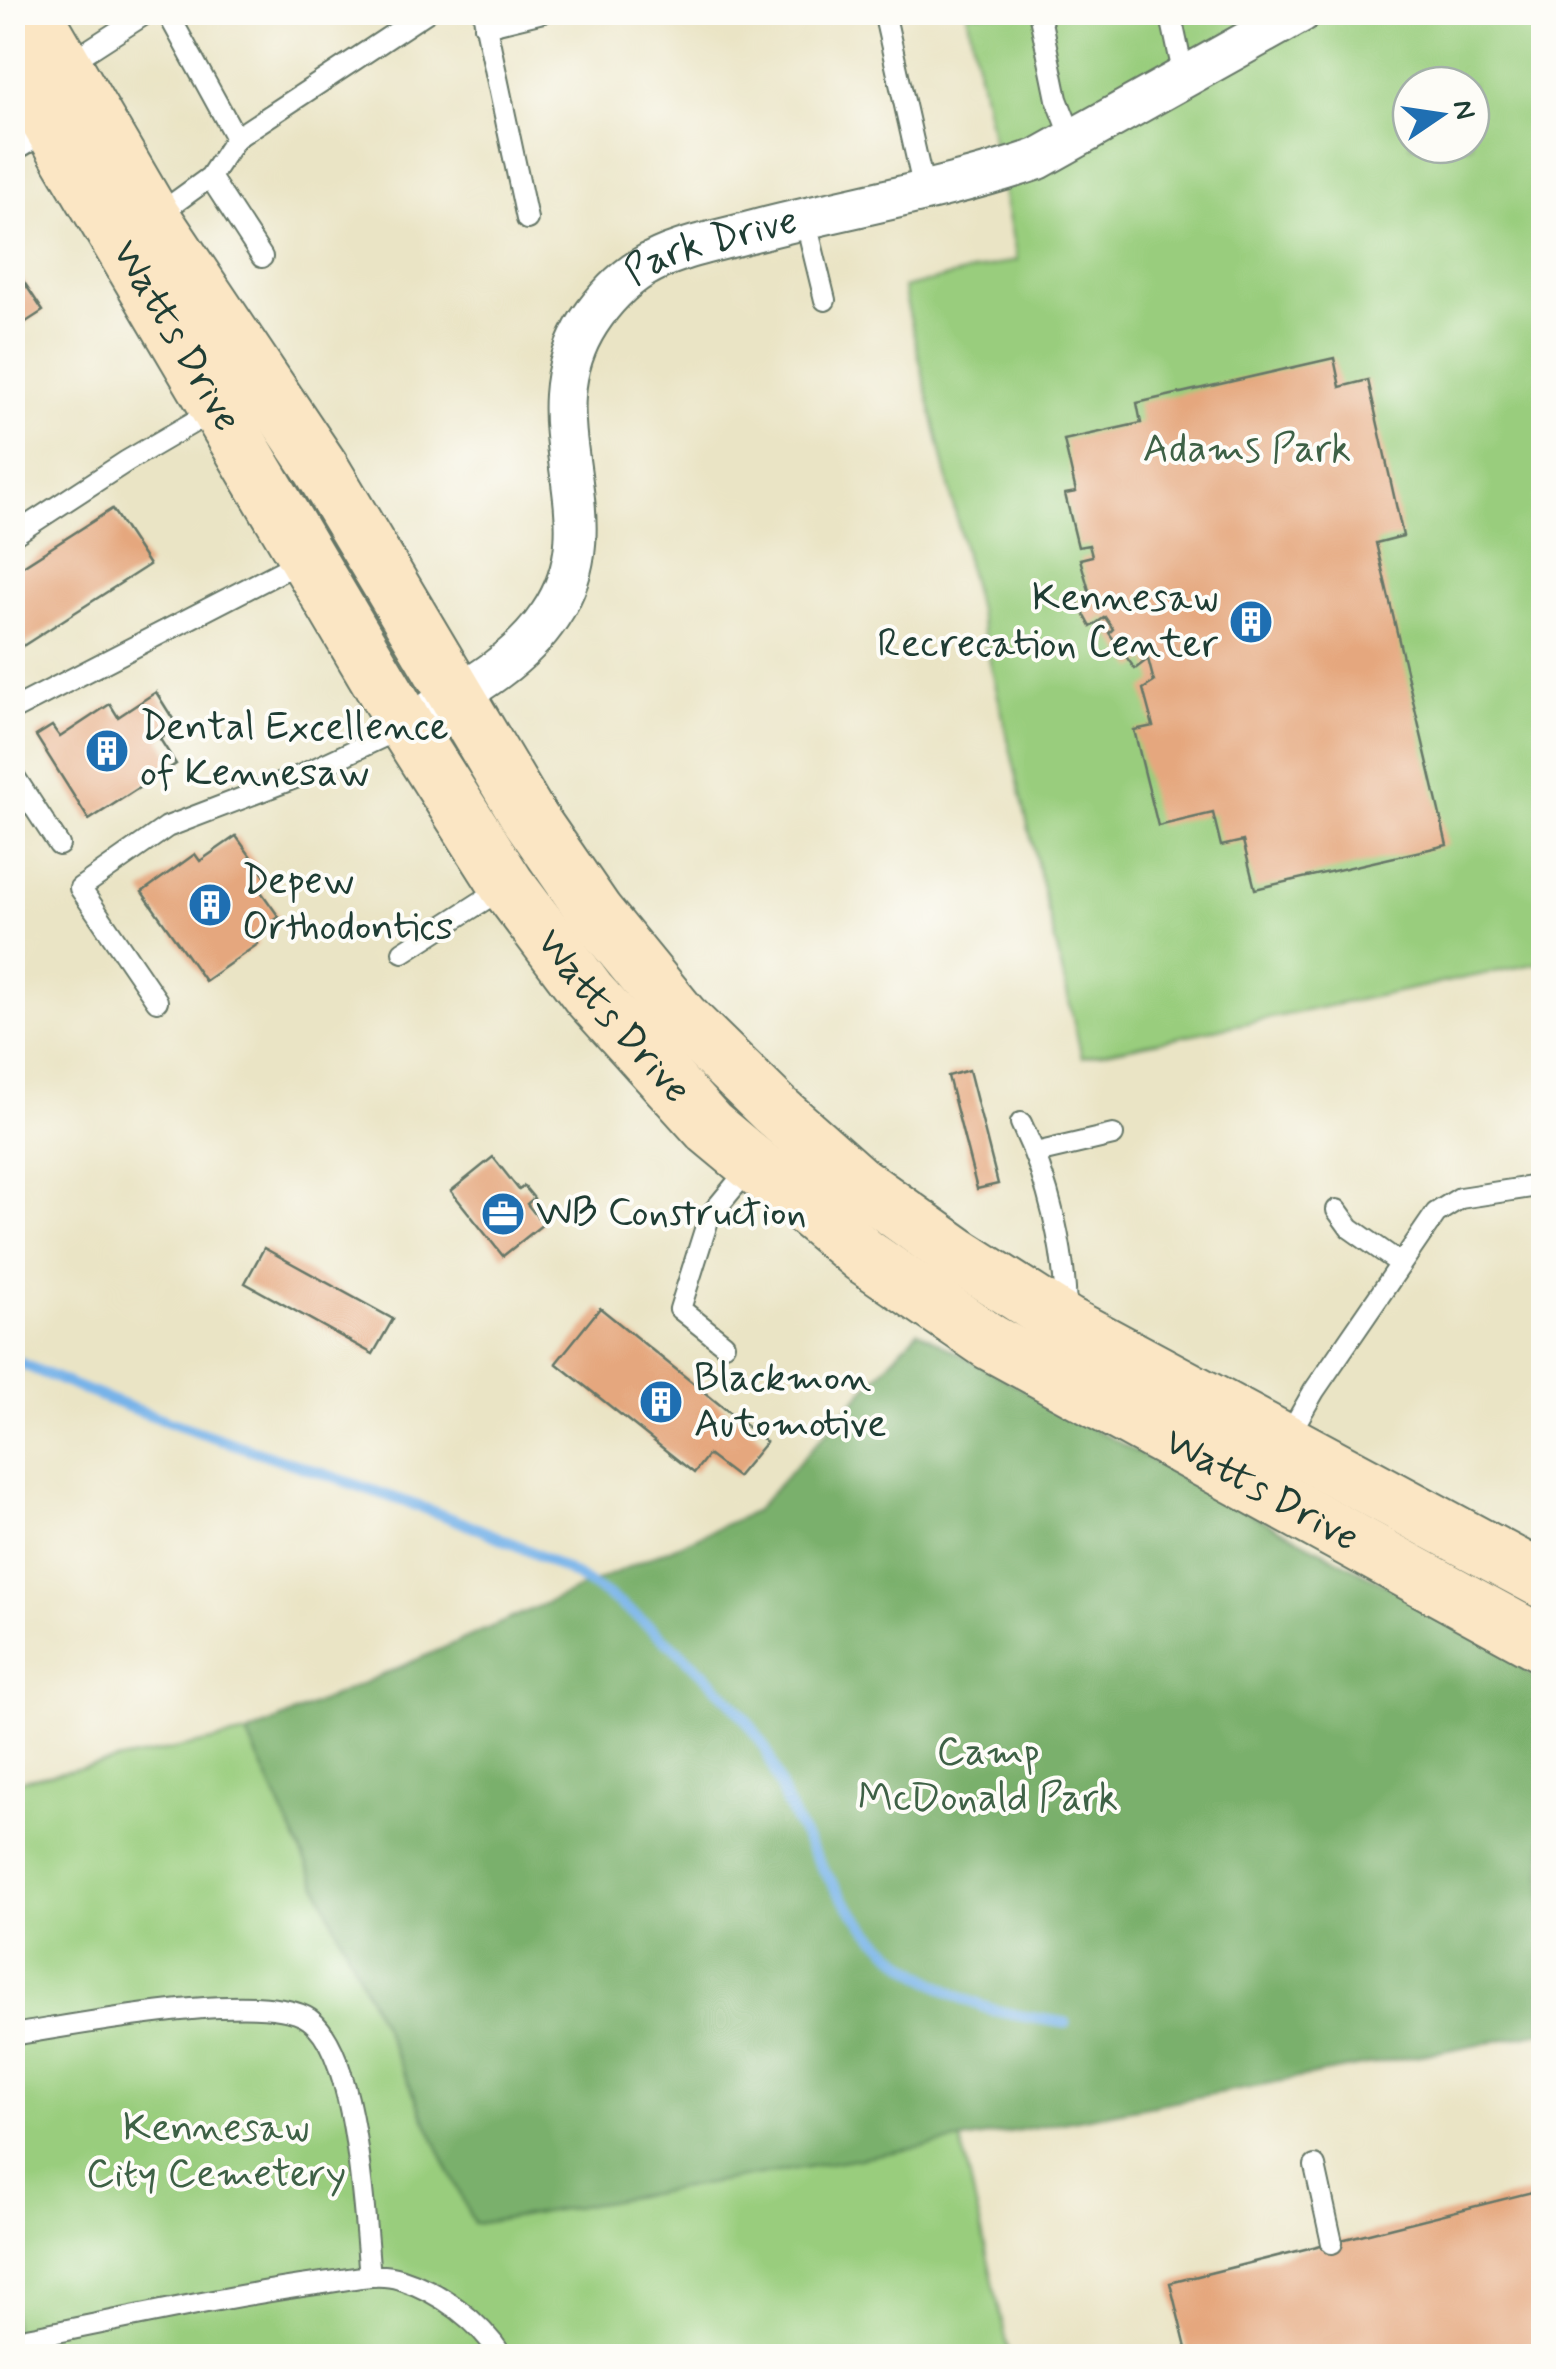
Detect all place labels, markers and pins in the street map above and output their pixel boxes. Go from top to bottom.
place label: Kennesaw Recrecation Center [877,573,1218,671]
building icon: Kennesaw Recrecation Center [1228,599,1274,645]
place label: Dental Excellence of Kennesaw [140,702,449,800]
building icon: Dental Excellence of Kennesaw [84,728,130,774]
place label: Depew Orthodontics [242,856,453,954]
building icon: Depew Orthodontics [187,882,233,928]
place label: WB Construction [536,1188,807,1240]
office icon: WB Construction [480,1191,526,1237]
place label: Blackmon Automotive [694,1353,887,1451]
building icon: Blackmon Automotive [638,1379,684,1425]

